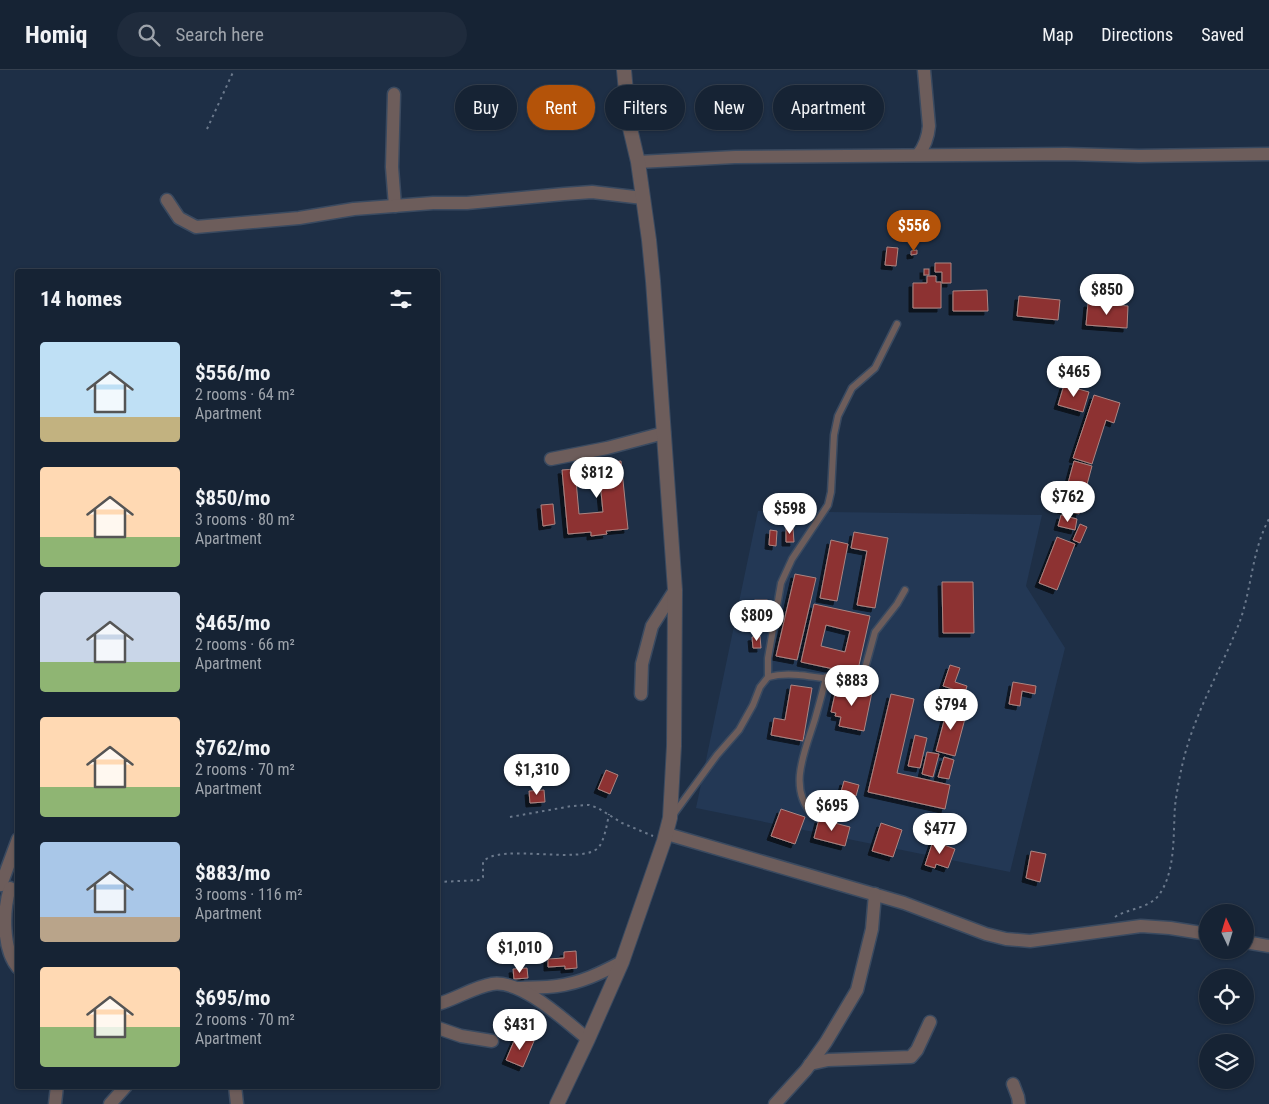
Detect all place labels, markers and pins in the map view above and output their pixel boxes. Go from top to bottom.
pin: $556 [884,210,944,252]
pin: $850 [1077,274,1137,316]
pin: $465 [1044,356,1104,398]
pin: $812 [567,456,627,499]
pin: $762 [1038,480,1098,523]
pin: $598 [760,492,820,535]
pin: $809 [727,600,787,642]
pin: $883 [822,664,882,707]
pin: $794 [921,688,981,731]
pin: $1,310 [496,754,578,796]
pin: $695 [802,790,862,832]
pin: $477 [910,812,970,855]
pin: $1,010 [479,932,561,974]
pin: $431 [490,1008,550,1051]

